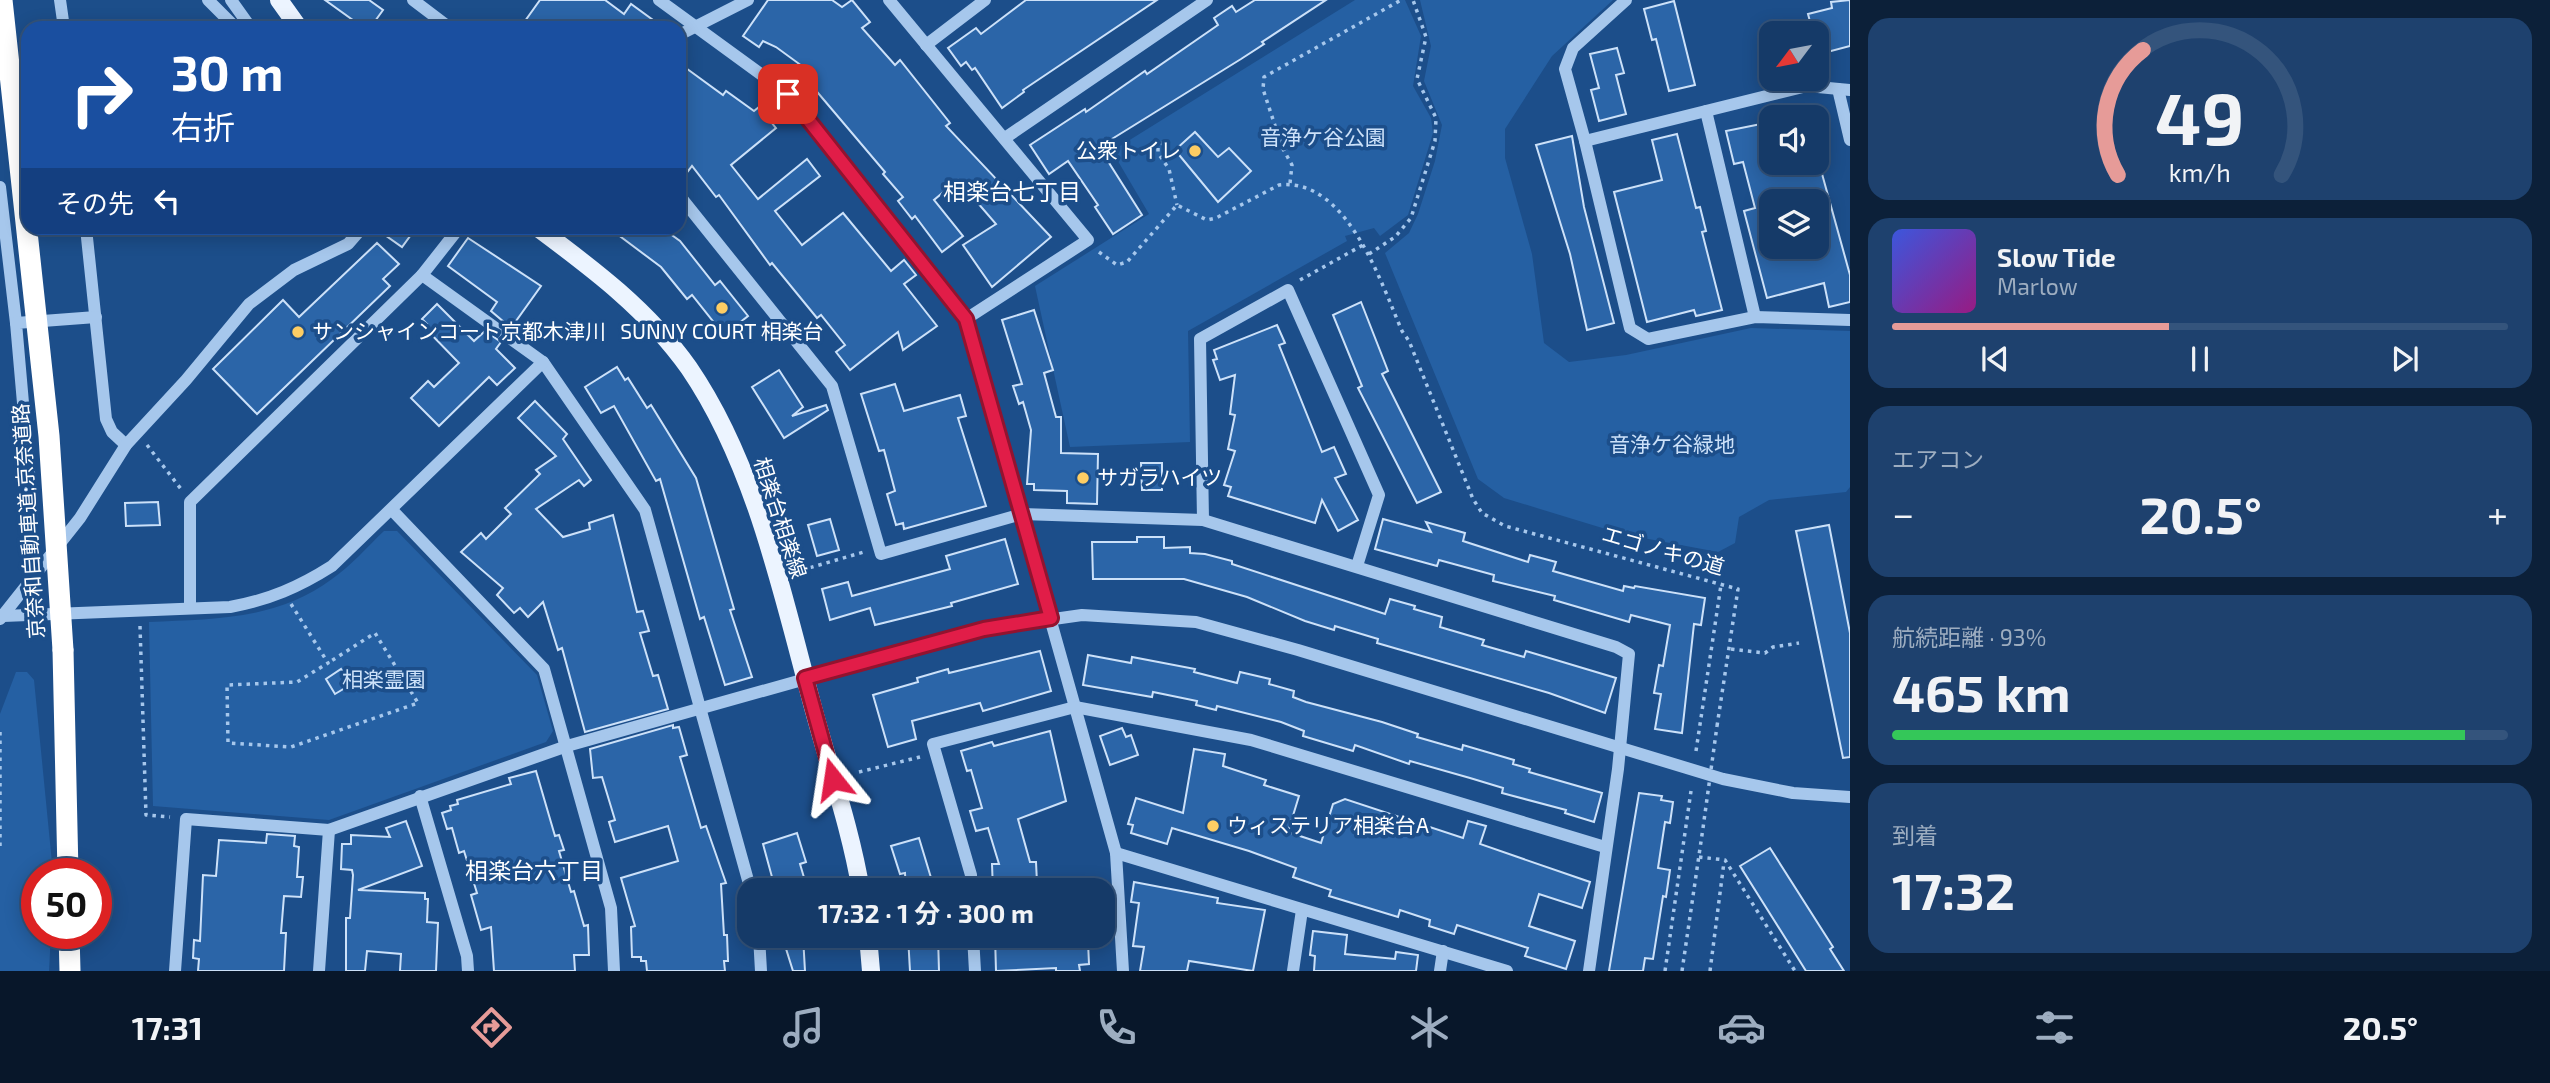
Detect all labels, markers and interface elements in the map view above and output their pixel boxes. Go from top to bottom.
north arrow [1759,21,1829,91]
map controls [1759,21,1829,259]
text: 30 m [171,42,283,101]
icon: right [56,49,147,140]
pin [758,64,818,124]
text: 49 [2155,72,2245,160]
icon: arrive [769,75,807,113]
button: sound [1759,105,1829,175]
text: 右折 [171,107,235,145]
park label: 音浄ケ谷公園 [1260,124,1386,149]
place label: 公衆トイレ [1076,137,1181,162]
marker: 公衆トイレ [1187,143,1203,159]
text: km/h [2169,157,2231,187]
district label: 相楽台七丁目 [943,177,1081,205]
icon: left [148,182,186,220]
text: その先 [56,187,134,218]
button: layers [1759,189,1829,259]
text: Slow Tide [1997,241,2116,272]
text: Marlow [1997,272,2078,300]
marker: SUNNY COURT 相楽台 [714,300,730,316]
place label: サンシャインコート京都木津川 [312,318,606,343]
place label: SUNNY COURT 相楽台 [620,318,824,343]
marker: サンシャインコート京都木津川 [290,324,306,340]
icon: previous [1976,340,2014,378]
icon: pause [2181,340,2219,378]
icon: next [2386,340,2424,378]
street label: 京奈和自動車道;京奈道路 [7,403,48,640]
park label: 音浄ケ谷緑地 [1609,431,1735,456]
text: エアコン [1892,445,1984,473]
street label: 相楽台相楽線 [750,454,813,581]
place label: サガラハイツ [1097,464,1222,489]
marker: サガラハイツ [1075,470,1091,486]
text: 20.5° [2139,482,2262,544]
text: − [1892,490,1914,536]
text: + [2487,490,2508,536]
street label: エゴノキの道 [1599,520,1727,579]
text: 航続距離 · 93% [1892,623,2046,651]
text: 465 km [1892,660,2071,722]
park label: 相楽霊園 [342,666,426,691]
position arrow [796,742,870,816]
place label: ウィステリア相楽台A [1227,812,1429,837]
marker: ウィステリア相楽台A [1205,818,1221,834]
text: 到着 [1892,821,1938,849]
district label: 相楽台六丁目 [465,856,603,884]
speed limit sign: 50 [21,858,112,949]
text: 17:32 [1892,858,2015,920]
text: 17:32 · 1 分 · 300 m [818,897,1034,928]
icon: directions [467,1003,516,1052]
icon: music [779,1003,828,1052]
icon: phone [1092,1003,1141,1052]
icon: climate [1405,1003,1454,1052]
icon: car [1717,1003,1766,1052]
icon: filters [2030,1003,2079,1052]
text: 17:31 [132,1008,203,1046]
text: 20.5° [2343,1008,2418,1046]

